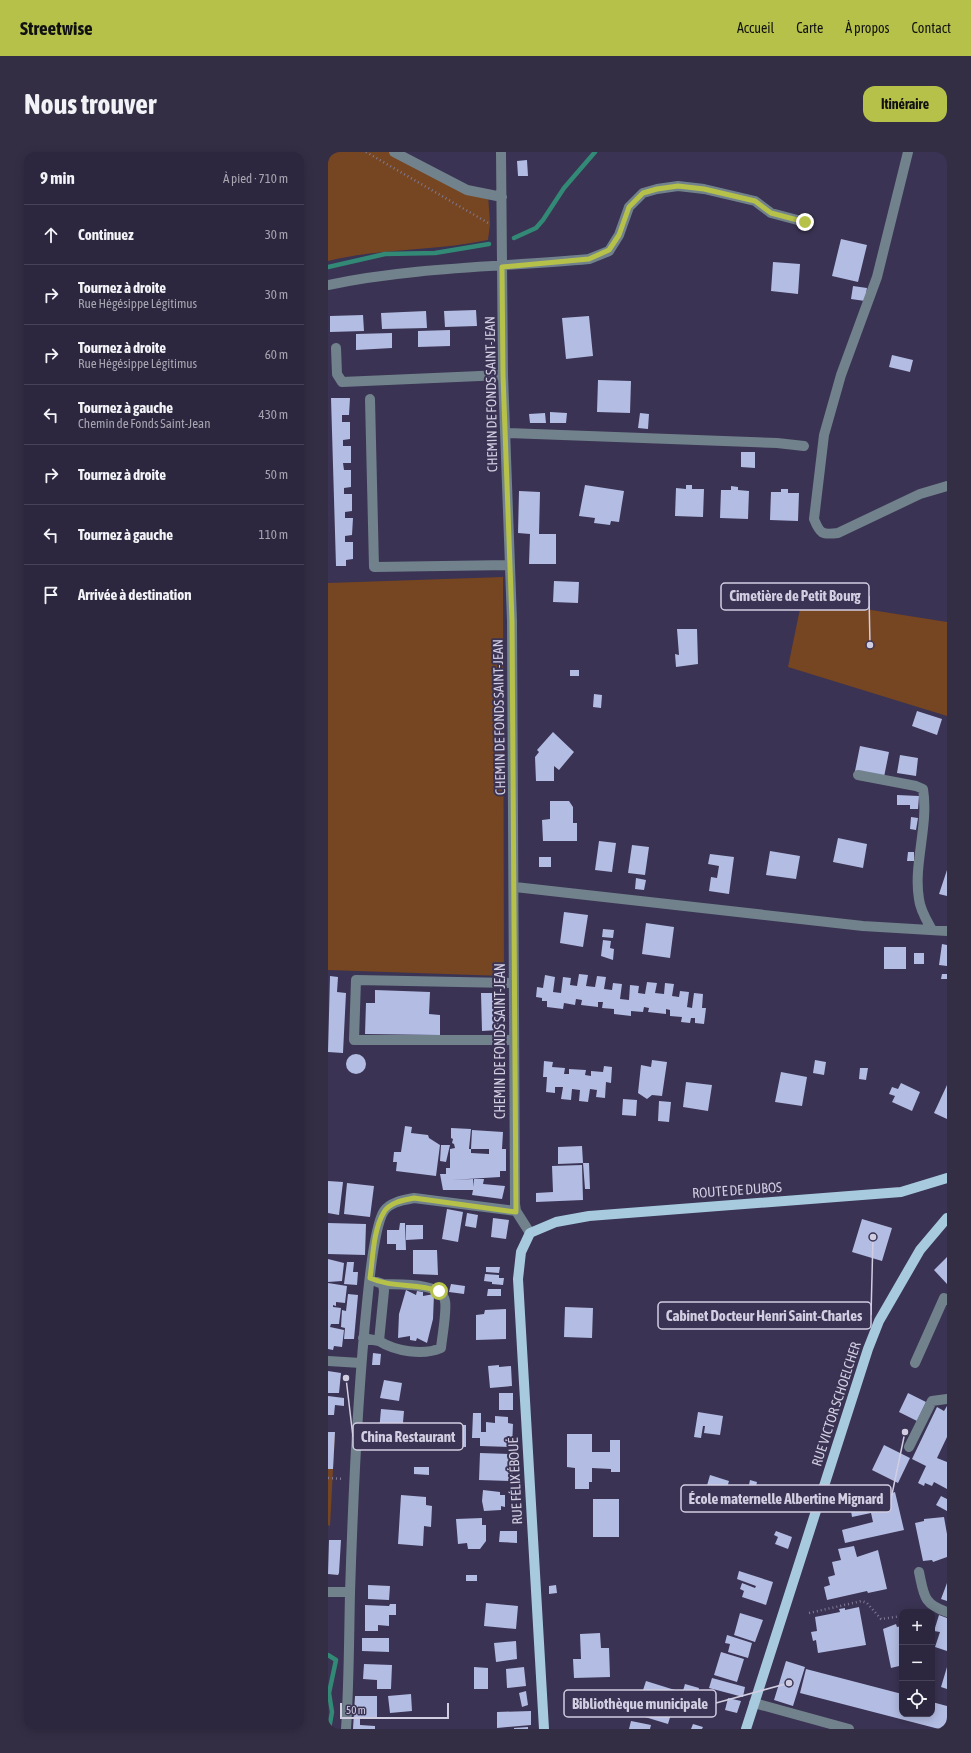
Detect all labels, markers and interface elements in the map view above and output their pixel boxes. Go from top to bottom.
text: Streetwise [20,17,93,39]
text: Accueil [737,20,774,36]
text: Carte [796,20,823,36]
text: À propos [845,20,890,36]
text: Contact [912,20,951,36]
button: Itinéraire [863,86,947,122]
text: Nous trouver [24,88,156,120]
text: 9 min [40,168,75,188]
text: À pied · 710 m [223,171,288,186]
route end [796,213,814,231]
icon: ahead [40,224,62,246]
text: Continuez [78,226,134,243]
text: 30 m [265,227,288,242]
text: Tournez à droite [78,279,166,296]
icon: right [40,284,62,306]
text: 30 m [265,287,288,302]
text: Rue Hégésippe Légitimus [78,296,197,311]
street label: CHEMIN DE FONDS SAINT-JEAN [482,316,500,472]
text: Tournez à droite [78,339,166,356]
icon: right [40,344,62,366]
text: 60 m [265,347,288,362]
text: Rue Hégésippe Légitimus [78,356,197,371]
text: Tournez à gauche [78,399,173,416]
icon: left [40,404,62,426]
text: 430 m [259,407,288,422]
text: Chemin de Fonds Saint-Jean [78,416,210,431]
icon: right [40,464,62,486]
text: Tournez à droite [78,466,166,483]
text: 50 m [265,467,288,482]
icon: left [40,524,62,546]
text: Tournez à gauche [78,526,173,543]
text: 110 m [259,527,288,542]
callout: Cimetière de Petit Bourg [721,583,869,610]
icon: arrive [40,584,62,606]
text: Arrivée à destination [78,586,192,603]
text: Cimetière de Petit Bourg [729,587,861,604]
street label: CHEMIN DE FONDS SAINT-JEAN [490,639,508,795]
street label: CHEMIN DE FONDS SAINT-JEAN [492,963,508,1119]
street label: ROUTE DE DUBOS [692,1179,782,1201]
route start [430,1282,448,1300]
callout: Cabinet Docteur Henri Saint-Charles [658,1302,871,1329]
text: Cabinet Docteur Henri Saint-Charles [666,1307,863,1324]
street label: RUE VICTOR SCHOELCHER [808,1340,864,1468]
callout: China Restaurant [353,1423,463,1450]
text: China Restaurant [361,1428,456,1445]
street label: RUE FÉLIX ÉBOUÉ [505,1437,525,1525]
callout: École maternelle Albertine Mignard [681,1485,891,1512]
text: École maternelle Albertine Mignard [689,1490,883,1507]
map controls [899,1609,935,1717]
button: + [899,1609,935,1645]
button: − [899,1645,935,1681]
button: locate [899,1681,935,1717]
callout: Bibliothèque municipale [564,1690,716,1717]
text: Bibliothèque municipale [572,1695,708,1712]
scale bar [340,1701,449,1720]
text: 50 m [346,1704,366,1716]

